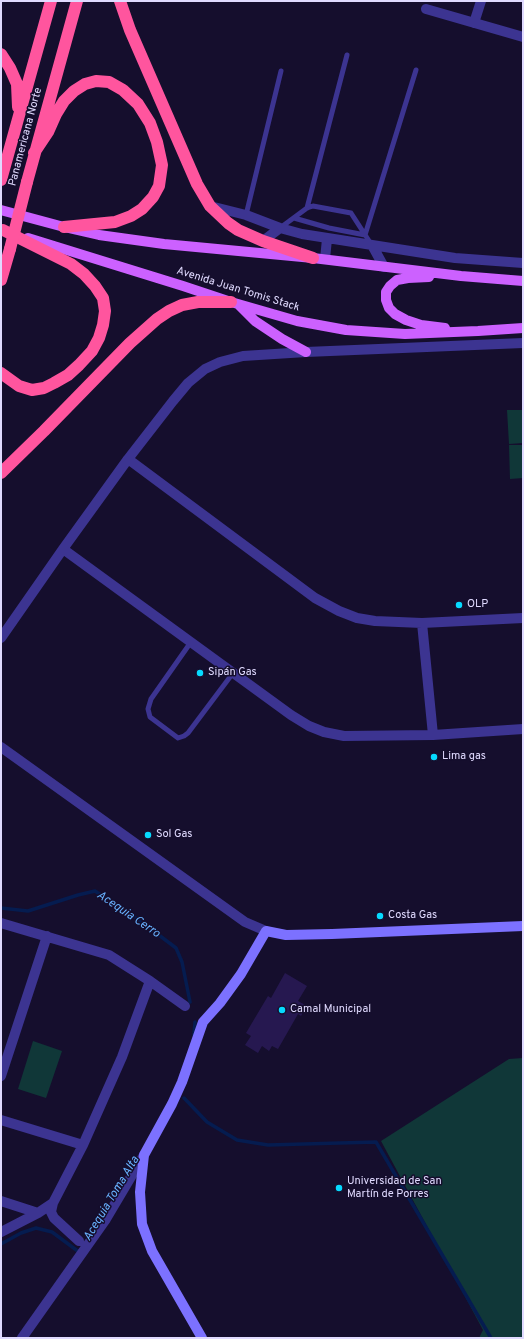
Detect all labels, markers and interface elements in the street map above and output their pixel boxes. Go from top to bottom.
street label: Panamericana Norte [6,86,46,188]
street label: Avenida Juan Tomis Stack [175,265,301,315]
place label: OLP [467,598,488,612]
marker: OLP [454,600,464,610]
place label: Sipán Gas [208,666,257,680]
marker: Sipán Gas [195,668,205,678]
place label: Lima gas [442,750,486,764]
marker: Lima gas [429,752,439,762]
place label: Sol Gas [156,828,193,842]
marker: Sol Gas [143,830,153,840]
water label: Acequia Cerro [94,889,162,941]
place label: Costa Gas [388,909,437,923]
marker: Costa Gas [375,911,385,921]
place label: Camal Municipal [290,1003,371,1017]
marker: Camal Municipal [277,1005,287,1015]
water label: Acequia Toma Alta [81,1154,143,1244]
place label: Universidad de San Martín de Porres [347,1175,442,1201]
marker: Universidad de San Martín de Porres [334,1183,344,1193]

